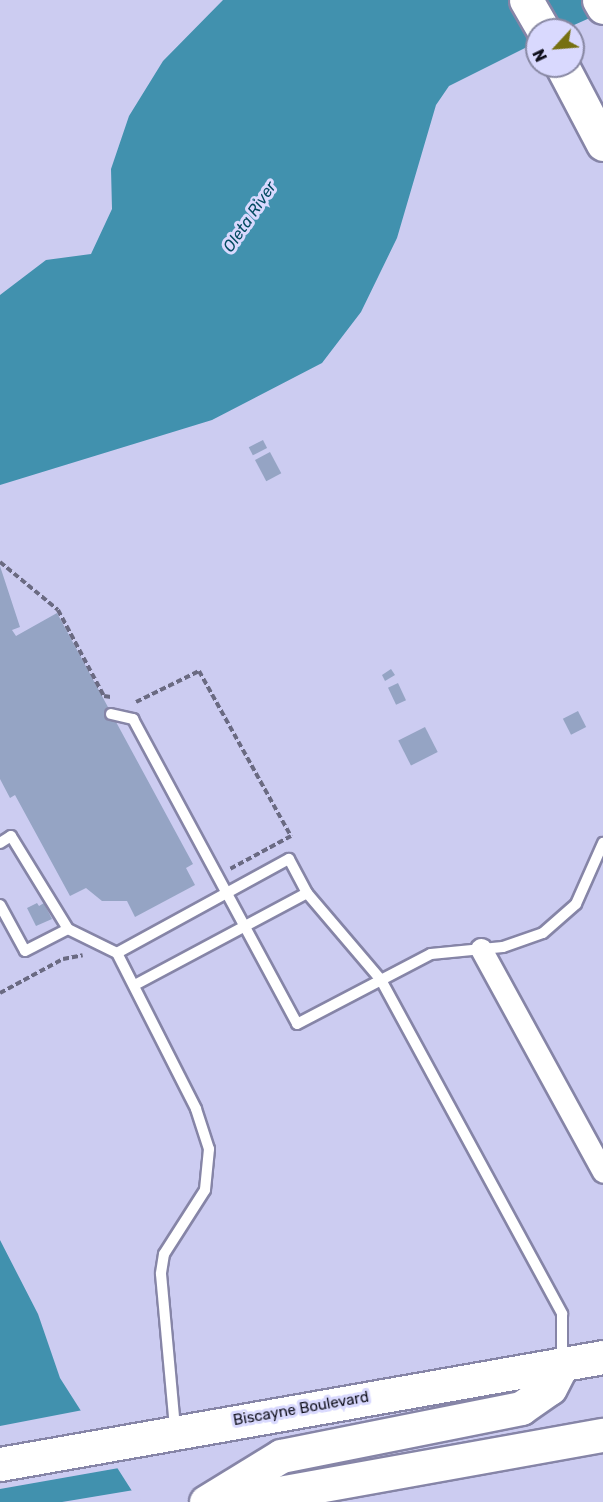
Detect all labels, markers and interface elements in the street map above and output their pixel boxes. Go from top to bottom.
north arrow [525,18,585,78]
text: N [529,46,551,65]
water label: Oleta River [219,178,281,256]
street label: Biscayne Boulevard [232,1388,370,1430]

